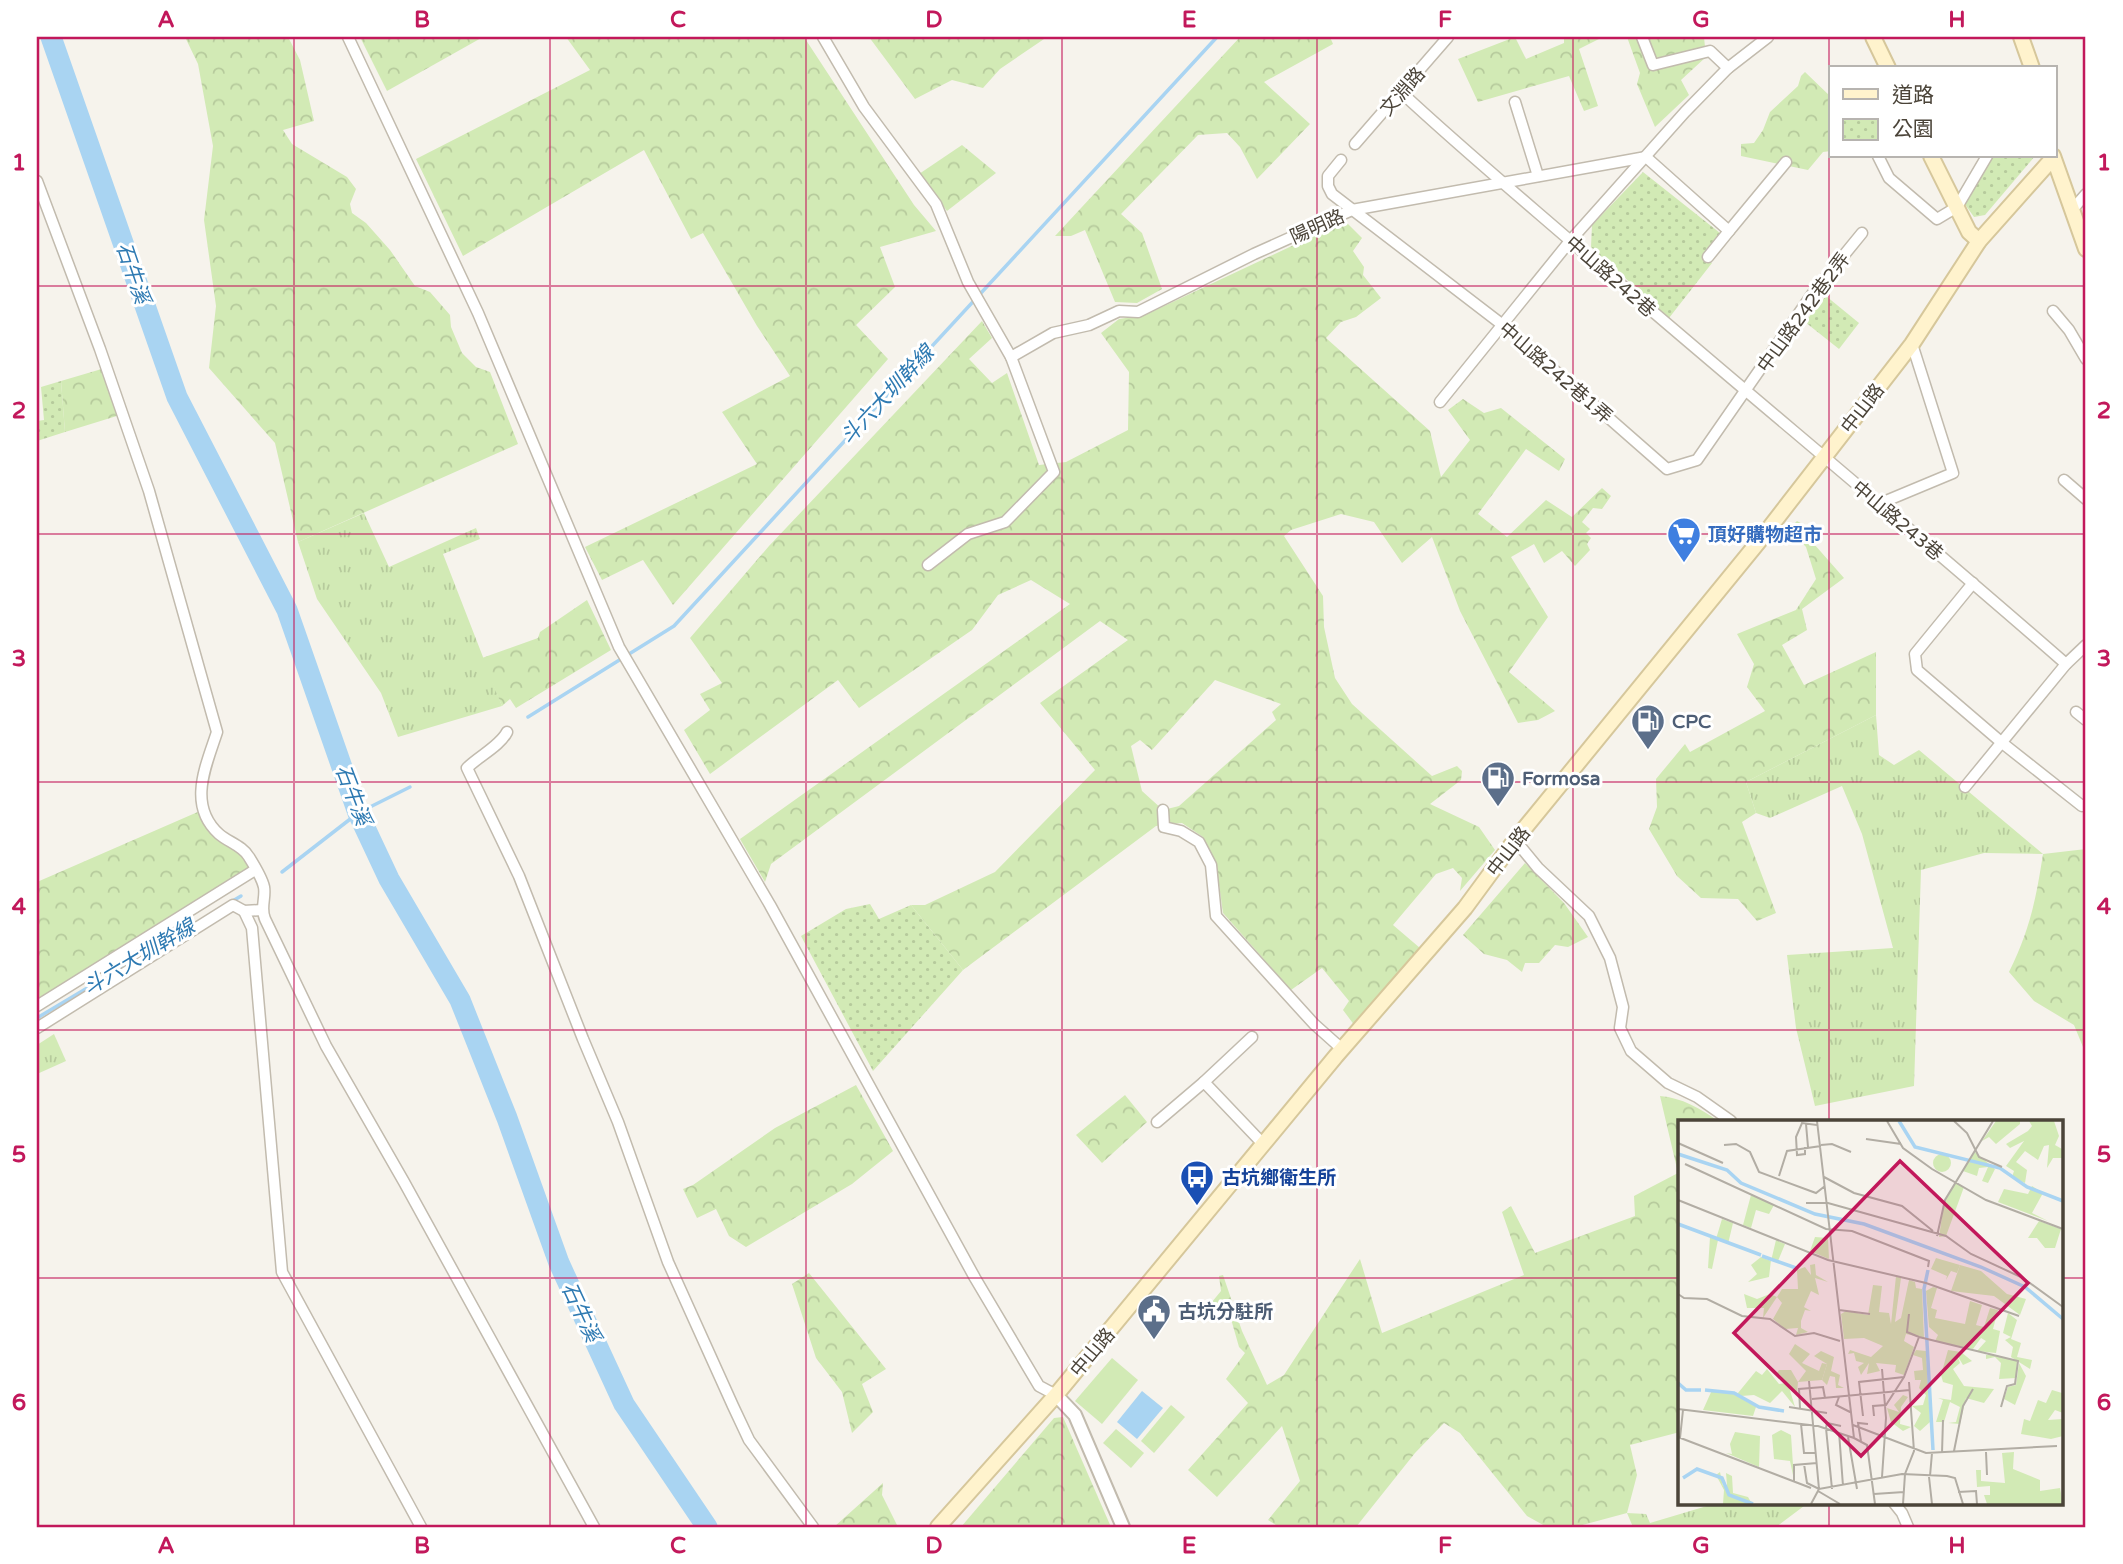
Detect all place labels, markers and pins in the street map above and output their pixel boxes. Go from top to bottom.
supermarket icon: 頂好購物超市 [1665,515,1703,564]
place label: 頂好購物超市 [1708,524,1822,546]
fuel station icon: CPC [1629,702,1667,751]
place label: CPC [1672,711,1711,733]
fuel station icon: Formosa [1479,759,1517,808]
place label: Formosa [1522,768,1600,790]
bus stop icon: 古坑鄉衛生所 [1178,1158,1216,1207]
place label: 古坑鄉衛生所 [1222,1167,1336,1189]
public building icon: 古坑分駐所 [1135,1292,1173,1341]
place label: 古坑分駐所 [1178,1301,1273,1323]

